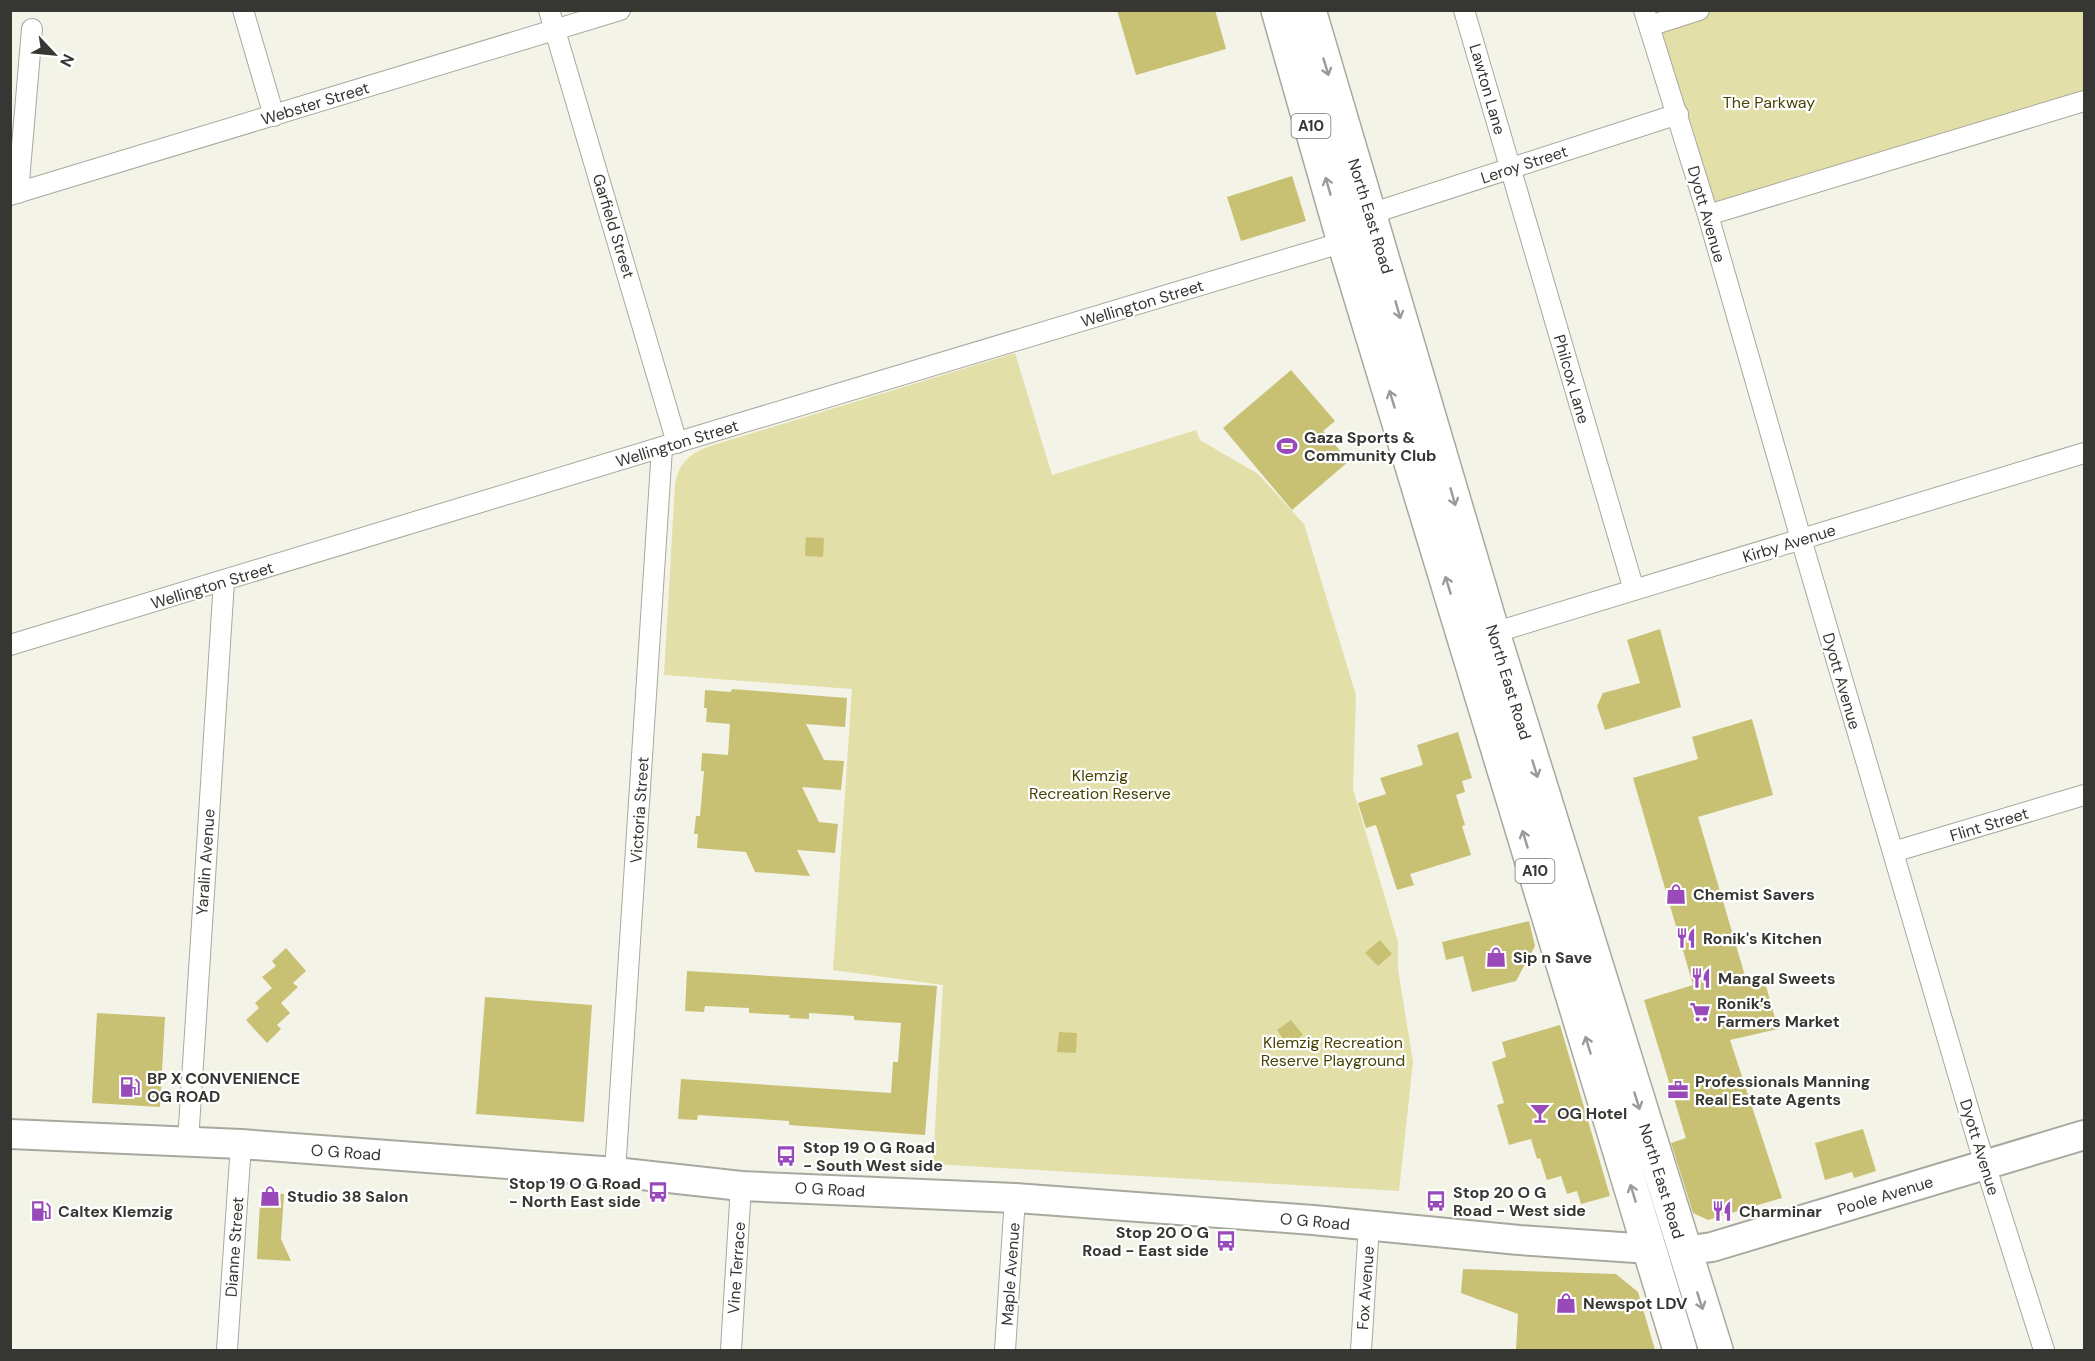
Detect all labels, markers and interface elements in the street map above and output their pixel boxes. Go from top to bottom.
north arrow [24,24,84,84]
street label: Lawton Lane [1465,41,1511,137]
text: N [55,51,79,70]
one-way arrow [1321,57,1332,76]
street label: Webster Street [258,77,372,130]
park label: The Parkway [1723,92,1815,113]
road number: A10 [1292,114,1330,138]
street label: Leroy Street [1478,141,1570,188]
street label: North East Road [1343,156,1398,276]
street label: Dyott Avenue [1683,163,1730,265]
street label: Garfield Street [588,171,639,281]
one-way arrow [1322,177,1333,196]
street label: Wellington Street [1078,275,1206,332]
one-way arrow [1393,300,1405,319]
street label: Philcox Lane [1549,332,1594,426]
one-way arrow [1385,390,1396,409]
street label: Wellington Street [613,415,741,472]
place label: Gaza Sports & Community Club [1304,427,1437,466]
sports icon: Gaza Sports & Community Club [1275,434,1299,458]
one-way arrow [1448,487,1459,506]
street label: Kirby Avenue [1740,519,1838,568]
street label: Wellington Street [148,557,276,614]
one-way arrow [1442,576,1453,595]
street label: North East Road [1481,622,1536,742]
street label: Dyott Avenue [1818,630,1865,732]
street label: Victoria Street [625,756,654,864]
one-way arrow [1530,759,1541,778]
park label: Klemzig Recreation Reserve [1029,765,1171,804]
street label: Flint Street [1947,803,2031,846]
street label: Yaralin Avenue [191,808,220,916]
one-way arrow [1519,830,1530,849]
road number: A10 [1516,859,1555,883]
shop icon: Chemist Savers [1664,882,1688,906]
place label: Chemist Savers [1693,884,1815,905]
restaurant icon: Ronik's Kitchen [1674,926,1698,950]
place label: Ronik's Kitchen [1703,928,1822,949]
shop icon: Sip n Save [1484,945,1508,969]
place label: Sip n Save [1513,947,1592,968]
restaurant icon: Mangal Sweets [1689,966,1713,990]
place label: Mangal Sweets [1718,968,1835,989]
place label: Ronik’s Farmers Market [1717,993,1840,1032]
supermarket icon: Ronik’s Farmers Market [1688,1000,1712,1024]
park label: Klemzig Recreation Reserve Playground [1261,1032,1405,1071]
one-way arrow [1582,1036,1593,1055]
place label: BP X CONVENIENCE OG ROAD [147,1068,300,1107]
place label: Professionals Manning Real Estate Agents [1695,1071,1870,1110]
fuel station icon: BP X CONVENIENCE OG ROAD [118,1075,142,1099]
office icon: Professionals Manning Real Estate Agents [1666,1078,1690,1102]
one-way arrow [1632,1091,1643,1110]
street label: Dyott Avenue [1955,1097,2004,1198]
bar icon: OG Hotel [1528,1101,1552,1125]
place label: OG Hotel [1557,1103,1627,1124]
street label: North East Road [1634,1121,1689,1241]
place label: Stop 19 O G Road - South West side [803,1137,943,1176]
street label: O G Road [310,1140,382,1165]
bus stop icon: Stop 19 O G Road - South West side [774,1144,798,1168]
street label: Poole Avenue [1835,1171,1936,1220]
place label: Stop 19 O G Road - North East side [509,1173,641,1212]
street label: O G Road [794,1177,866,1202]
bus stop icon: Stop 19 O G Road - North East side [646,1180,670,1204]
place label: Stop 20 O G Road - West side [1453,1182,1586,1221]
shop icon: Studio 38 Salon [258,1184,282,1208]
one-way arrow [1627,1184,1638,1203]
place label: Studio 38 Salon [287,1186,408,1207]
bus stop icon: Stop 20 O G Road - West side [1424,1189,1448,1213]
street label: Dianne Street [221,1196,248,1298]
fuel station icon: Caltex Klemzig [29,1199,53,1223]
restaurant icon: Charminar [1710,1199,1734,1223]
place label: Caltex Klemzig [58,1201,173,1222]
place label: Charminar [1739,1201,1822,1222]
street label: O G Road [1279,1208,1351,1235]
street label: Vine Terrace [723,1221,750,1315]
street label: Maple Avenue [996,1222,1025,1326]
place label: Stop 20 O G Road - East side [1082,1222,1209,1261]
bus stop icon: Stop 20 O G Road - East side [1214,1229,1238,1253]
street label: Fox Avenue [1352,1245,1379,1331]
shop icon: Newspot LDV [1554,1291,1578,1315]
one-way arrow [1695,1291,1706,1310]
place label: Newspot LDV [1583,1293,1688,1314]

